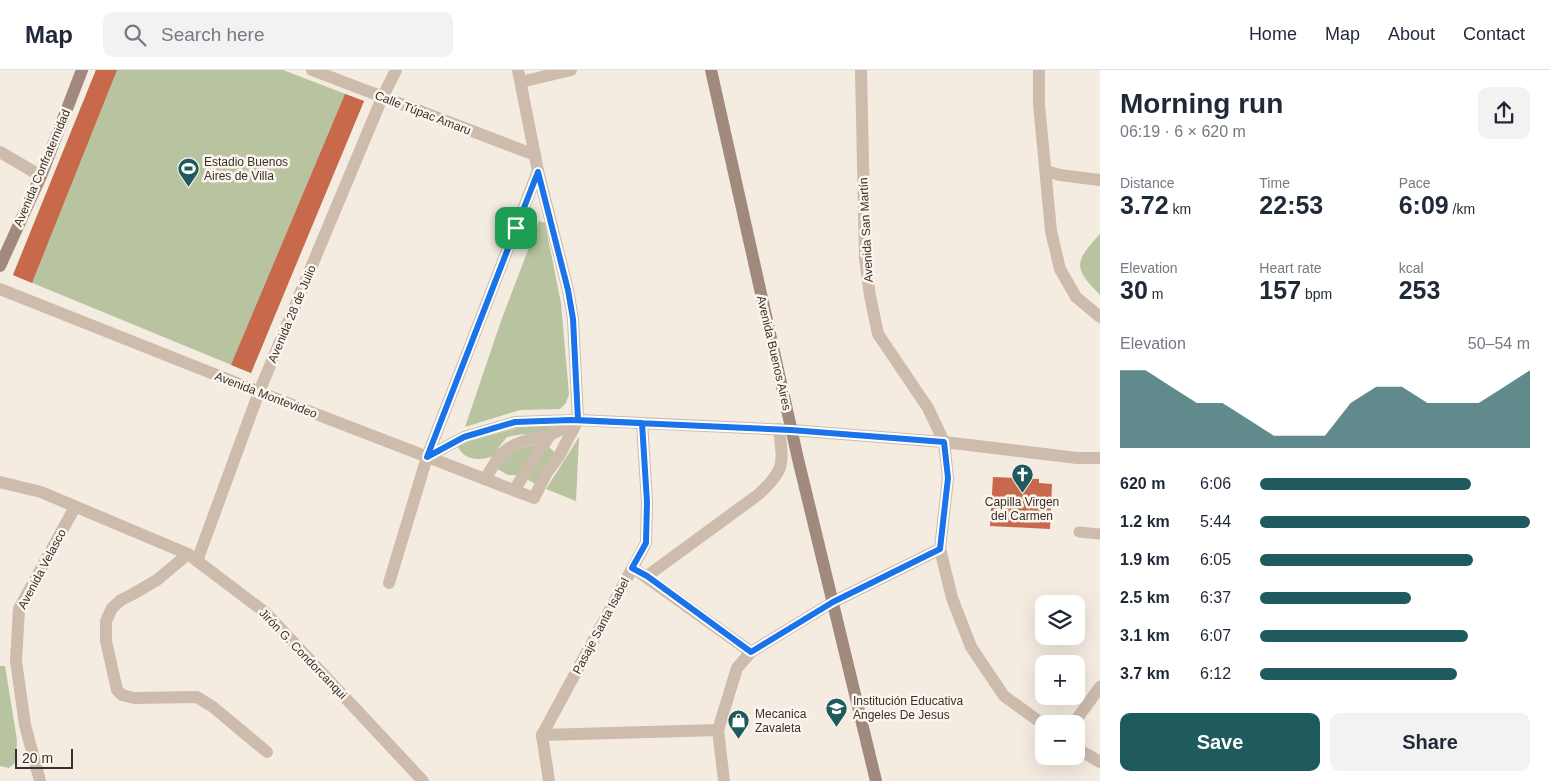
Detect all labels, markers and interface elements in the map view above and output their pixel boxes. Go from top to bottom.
search box [103,12,453,57]
text: Map [25,21,73,48]
icon: search [121,21,149,49]
text: Search here [161,24,265,45]
text: Home [1249,24,1297,44]
text: Map [1325,24,1360,44]
text: About [1388,24,1435,44]
text: Contact [1463,24,1525,44]
button: share [1478,87,1530,139]
street label: Calle Túpac Amaru [373,88,473,138]
text: Morning run [1120,88,1283,119]
street label: Avenida Confraternidad [11,107,73,229]
text: 06:19 · 6 × 620 m [1120,123,1246,140]
place label: Estadio Buenos Aires de Villa [204,155,288,183]
sports icon: Estadio Buenos Aires de Villa [176,157,200,188]
text: Distance [1120,175,1174,191]
text: Time [1259,175,1290,191]
text: Pace [1399,175,1431,191]
street label: Avenida San Martín [856,177,876,283]
text: 3.72 [1120,191,1169,219]
text: 22:53 [1259,191,1323,219]
text: 6:09 [1399,191,1449,219]
text: km [1169,201,1191,217]
text: /km [1449,201,1475,217]
pin [495,207,537,249]
icon: arrive [502,214,530,242]
text: Elevation [1120,260,1178,276]
text: Heart rate [1259,260,1322,276]
text: kcal [1399,260,1424,276]
street label: Avenida 28 de Julio [265,263,319,365]
text: 30 [1120,276,1148,304]
text: 157 [1259,276,1301,304]
text: 253 [1399,276,1440,304]
text: m [1148,286,1163,302]
text: bpm [1301,286,1332,302]
street label: Avenida Buenos Aires [754,294,794,412]
text: Elevation [1120,335,1186,352]
text: 50–54 m [1468,335,1530,352]
street label: Avenida Montevideo [213,369,319,421]
church icon: Capilla Virgen del Carmen [1010,463,1034,494]
text: 620 m [1120,475,1165,492]
text: 6:06 [1200,475,1231,492]
place label: Capilla Virgen del Carmen [985,495,1059,523]
text: 1.2 km [1120,513,1170,530]
text: 5:44 [1200,513,1231,530]
street label: Avenida Velasco [15,526,69,611]
text: 1.9 km [1120,551,1170,568]
text: 6:05 [1200,551,1231,568]
street label: Pasaje Santa Isabel [570,576,632,676]
text: 2.5 km [1120,589,1170,606]
text: 6:37 [1200,589,1231,606]
map controls [1035,595,1085,765]
button: layers [1035,595,1085,645]
street label: Jirón G. Condorcanqui [256,606,350,702]
text: 3.1 km [1120,627,1170,644]
text: 6:07 [1200,627,1231,644]
button: + [1035,655,1085,705]
text: 3.7 km [1120,665,1170,682]
text: 6:12 [1200,665,1231,682]
place label: Institución Educativa Angeles De Jesus [853,694,963,722]
school or university icon: Institución Educativa Angeles De Jesus [825,696,849,727]
place label: Mecanica Zavaleta [755,707,807,735]
shop icon: Mecanica Zavaleta [727,709,751,740]
button: Save [1120,713,1320,771]
button: Share [1330,713,1530,771]
button: − [1035,715,1085,765]
scale bar [15,746,72,769]
text: 20 m [22,750,53,766]

